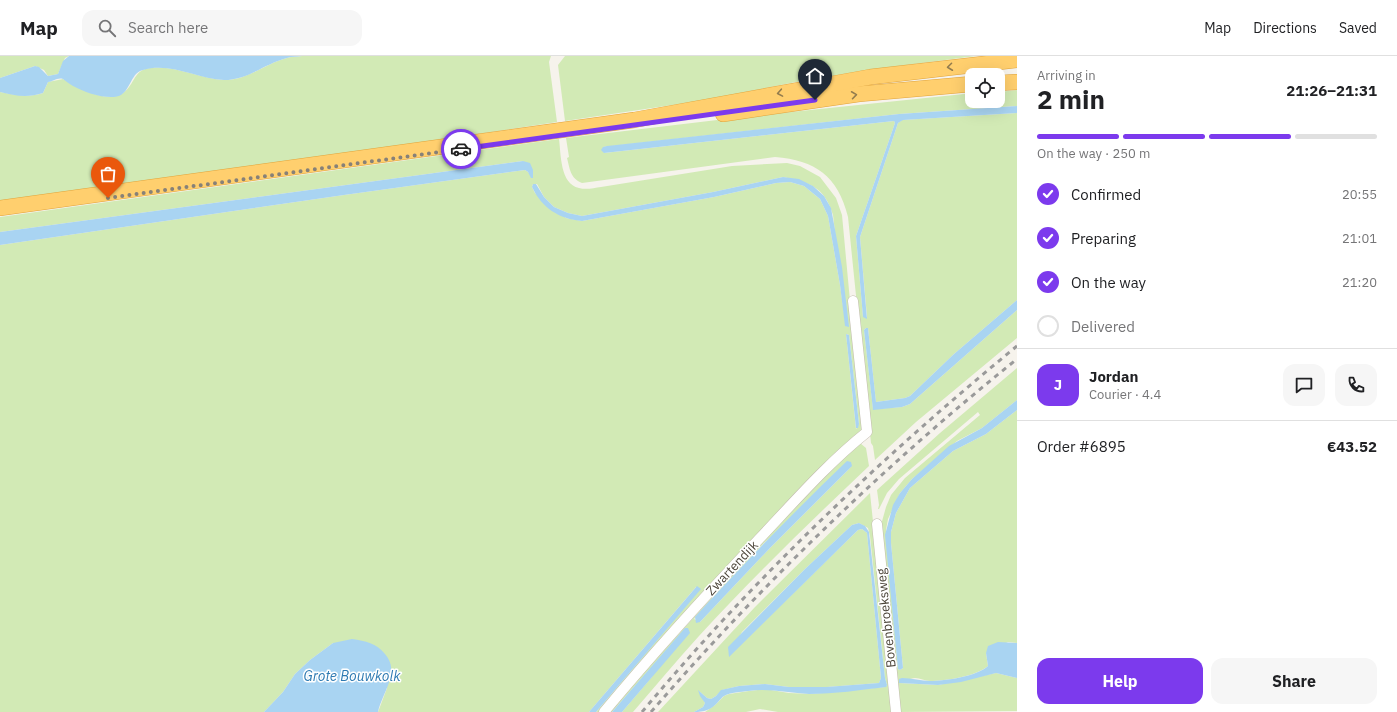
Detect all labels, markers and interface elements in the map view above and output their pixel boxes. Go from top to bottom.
search box [82,10,362,46]
text: Map [20,16,58,40]
icon: search [96,17,118,39]
text: Search here [128,18,208,37]
text: Map [1204,19,1231,37]
text: Directions [1253,19,1317,37]
text: Saved [1339,19,1377,37]
pin [798,59,832,100]
one-way arrow [947,62,953,71]
icon: home [804,65,826,87]
text: Arriving in [1037,67,1096,84]
map controls [965,68,1005,108]
button: locate [965,68,1005,108]
text: 21:26–21:31 [1286,81,1377,100]
text: 2 min [1037,82,1105,116]
one-way arrow [777,88,784,97]
one-way arrow [851,91,857,100]
courier [441,129,481,169]
icon: car [450,138,472,160]
text: On the way · 250 m [1037,145,1150,162]
pin [91,157,125,198]
icon: bag [97,163,119,185]
icon: check [1037,183,1059,205]
text: Confirmed [1071,185,1141,204]
text: 20:55 [1342,186,1377,203]
icon: check [1037,227,1059,249]
text: Preparing [1071,229,1136,248]
text: 21:01 [1342,230,1377,247]
icon: check [1037,271,1059,293]
text: On the way [1071,273,1146,292]
text: 21:20 [1342,274,1377,291]
text: Delivered [1071,317,1135,336]
button: chat [1283,364,1325,406]
button: phone [1335,364,1377,406]
text: Jordan [1089,367,1138,386]
text: J [1054,375,1062,394]
text: Courier · 4.4 [1089,386,1161,403]
text: Order #6895 [1037,437,1126,456]
text: €43.52 [1327,437,1377,456]
street label: Zwartendijk [702,537,762,599]
street label: Bovenbroeksweg [872,567,900,669]
button: Help [1037,658,1203,704]
button: Share [1211,658,1377,704]
water label: Grote Bouwkolk [303,667,401,685]

